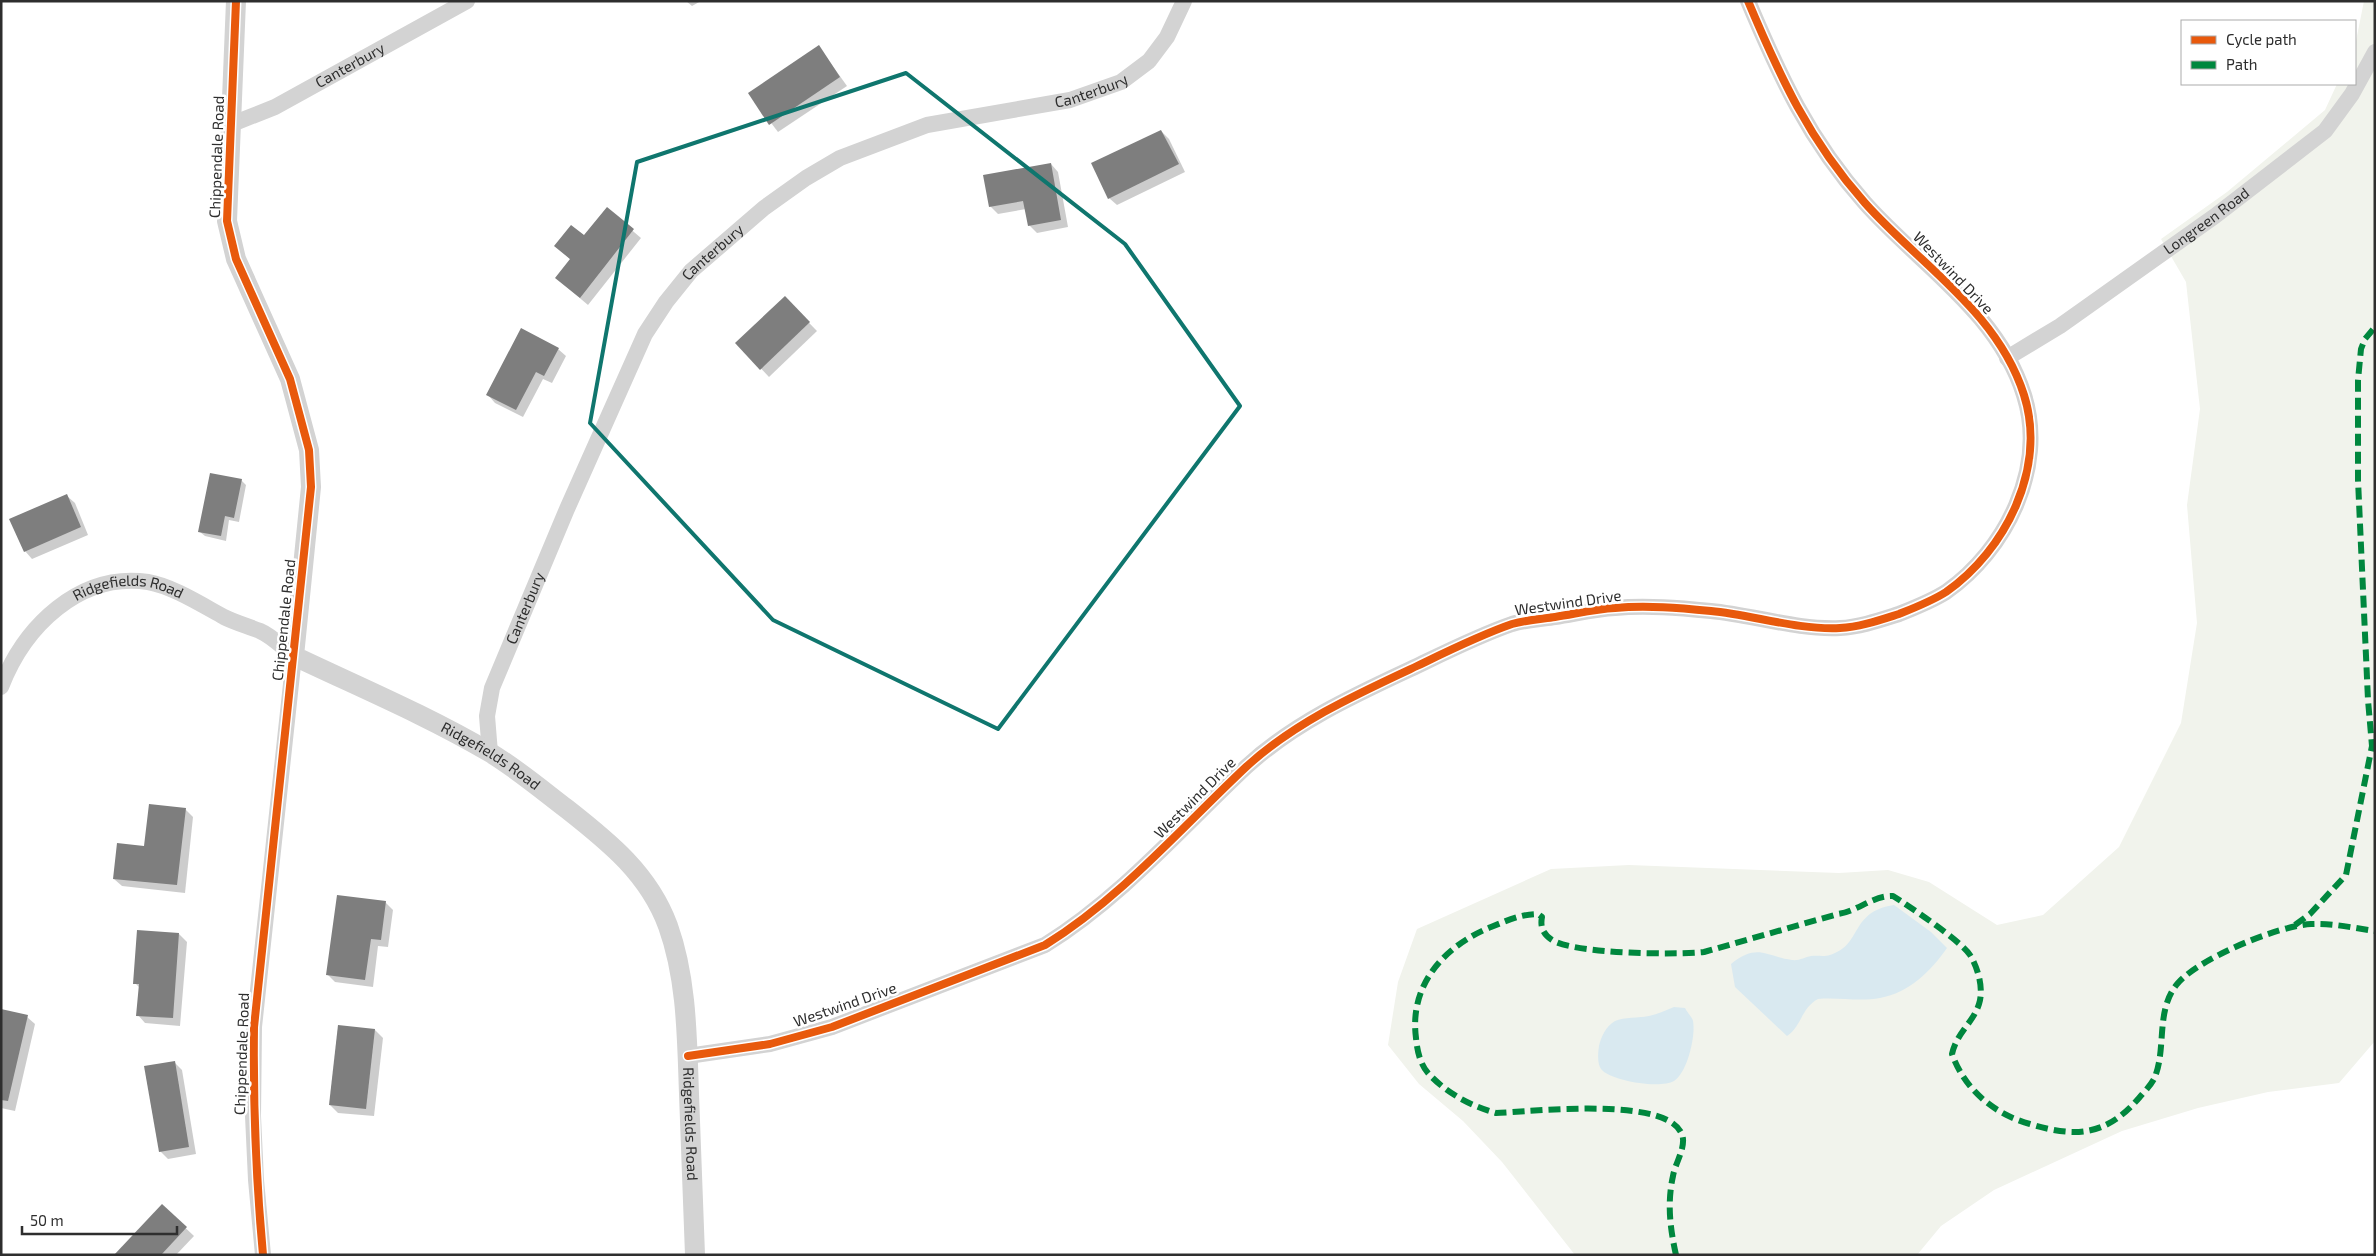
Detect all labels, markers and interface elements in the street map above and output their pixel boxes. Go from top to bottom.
legend [2181,20,2356,85]
text: Cycle path [2226,30,2297,48]
street label: Canterbury [312,38,387,91]
text: Path [2226,55,2257,73]
street label: Canterbury [1053,70,1132,111]
street label: Chippendale Road [205,95,227,218]
street label: Longreen Road [2160,183,2252,258]
street label: Canterbury [677,220,747,283]
street label: Westwind Drive [1910,227,1998,317]
street label: Chippendale Road [268,558,298,682]
street label: Canterbury [501,569,548,647]
text: Ridgefields Road [69,571,187,604]
street label: Westwind Drive [1513,586,1622,618]
street label: Ridgefields Road [72,590,186,610]
street label: Ridgefields Road [438,717,544,793]
street label: Westwind Drive [1150,753,1239,842]
street label: Westwind Drive [791,978,899,1030]
street label: Chippendale Road [230,992,252,1115]
street label: Ridgefields Road [680,1067,702,1181]
scale bar [22,1204,178,1236]
text: 50 m [30,1211,64,1229]

